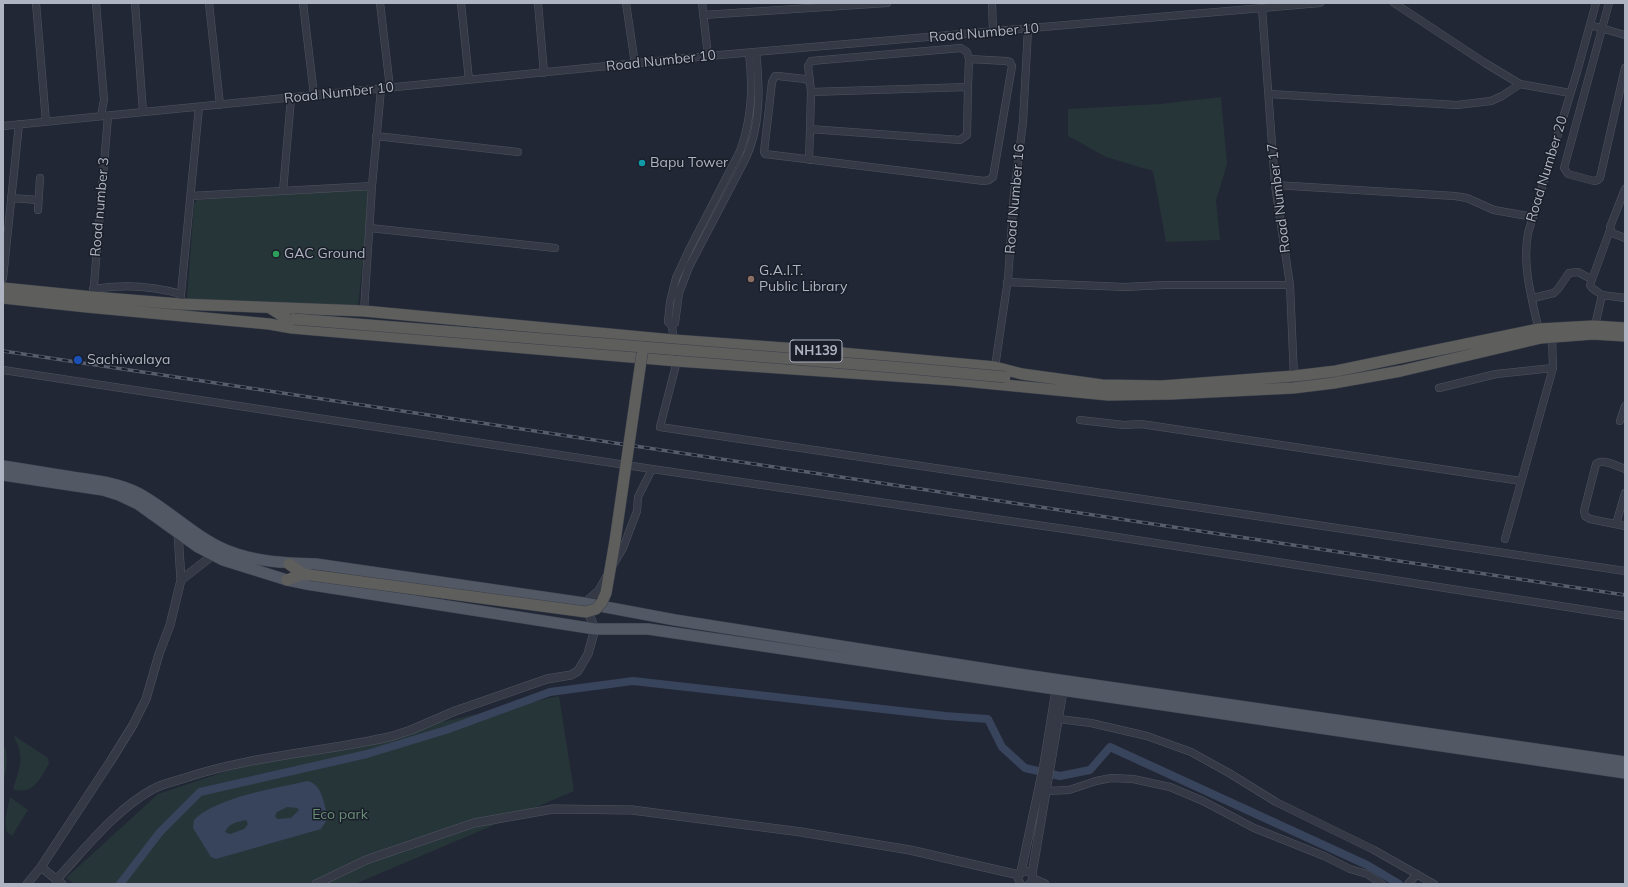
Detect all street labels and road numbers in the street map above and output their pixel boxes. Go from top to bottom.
street label: Road Number 10 [928,20,1040,46]
street label: Road Number 10 [605,47,717,75]
street label: Road Number 10 [283,79,395,107]
street label: Road Number 20 [1523,114,1571,224]
street label: Road Number 17 [1264,142,1294,254]
street label: Road Number 16 [1002,143,1028,255]
street label: Road number 3 [87,157,113,257]
road number: NH139 [790,340,842,362]

